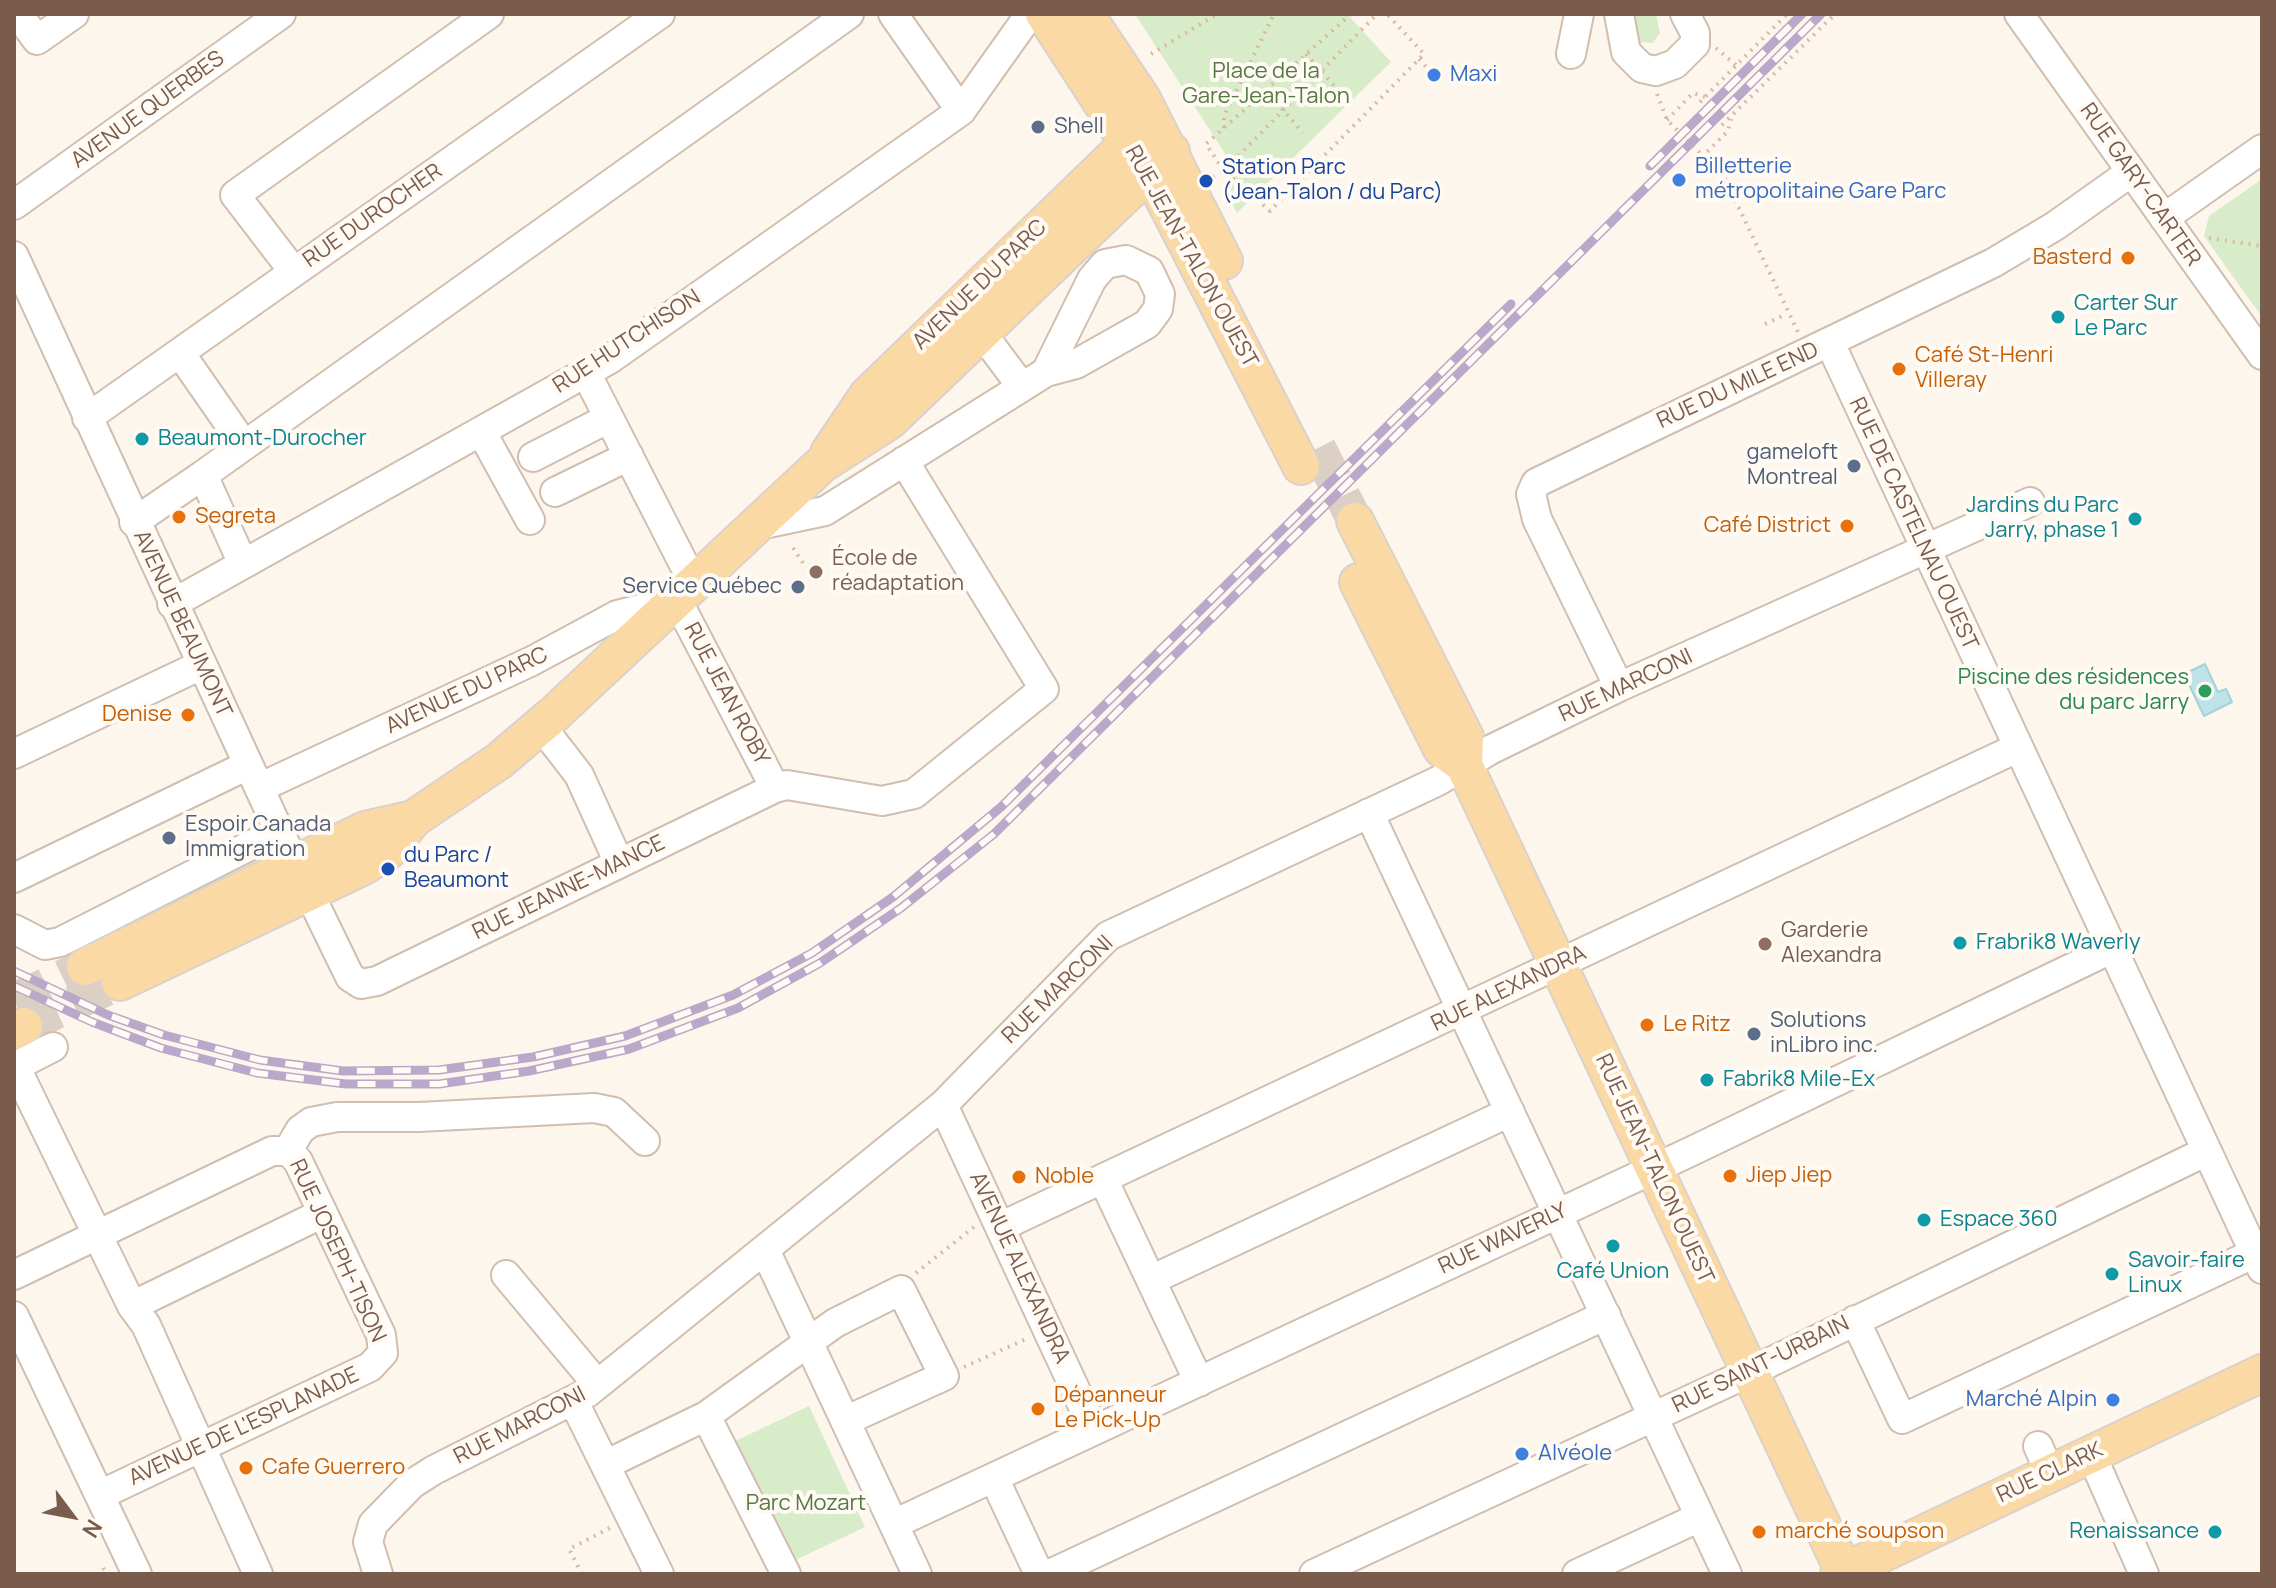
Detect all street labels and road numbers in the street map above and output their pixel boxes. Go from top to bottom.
street label: AVENUE QUERBES [66,46,230,174]
street label: RUE GARY-CARTER [2074,98,2206,272]
street label: RUE JEAN-TALON OUEST [1119,141,1263,373]
street label: RUE DUROCHER [298,158,448,274]
street label: AVENUE DU PARC [908,214,1052,356]
street label: RUE HUTCHISON [548,285,706,399]
street label: RUE DU MILE END [1653,337,1823,435]
street label: RUE DE CASTELNAU OUEST [1843,394,1983,654]
street label: AVENUE BEAUMONT [127,526,237,722]
street label: RUE JEAN ROBY [677,618,775,770]
street label: AVENUE DU PARC [382,642,552,740]
street label: RUE MARCONI [1555,644,1697,728]
street label: RUE JEANNE-MANCE [469,830,669,946]
street label: RUE MARCONI [997,930,1119,1050]
street label: RUE ALEXANDRA [1427,940,1591,1038]
street label: RUE JEAN-TALON OUEST [1589,1050,1719,1288]
street label: RUE JOSEPH-TISON [283,1155,391,1347]
street label: AVENUE ALEXANDRA [963,1168,1075,1368]
street label: RUE WAVERLY [1435,1198,1571,1280]
street label: RUE SAINT-URBAIN [1668,1311,1854,1419]
street label: AVENUE DE L'ESPLANADE [125,1362,363,1492]
street label: RUE MARCONI [450,1382,590,1470]
street label: RUE CLARK [1993,1437,2107,1509]

